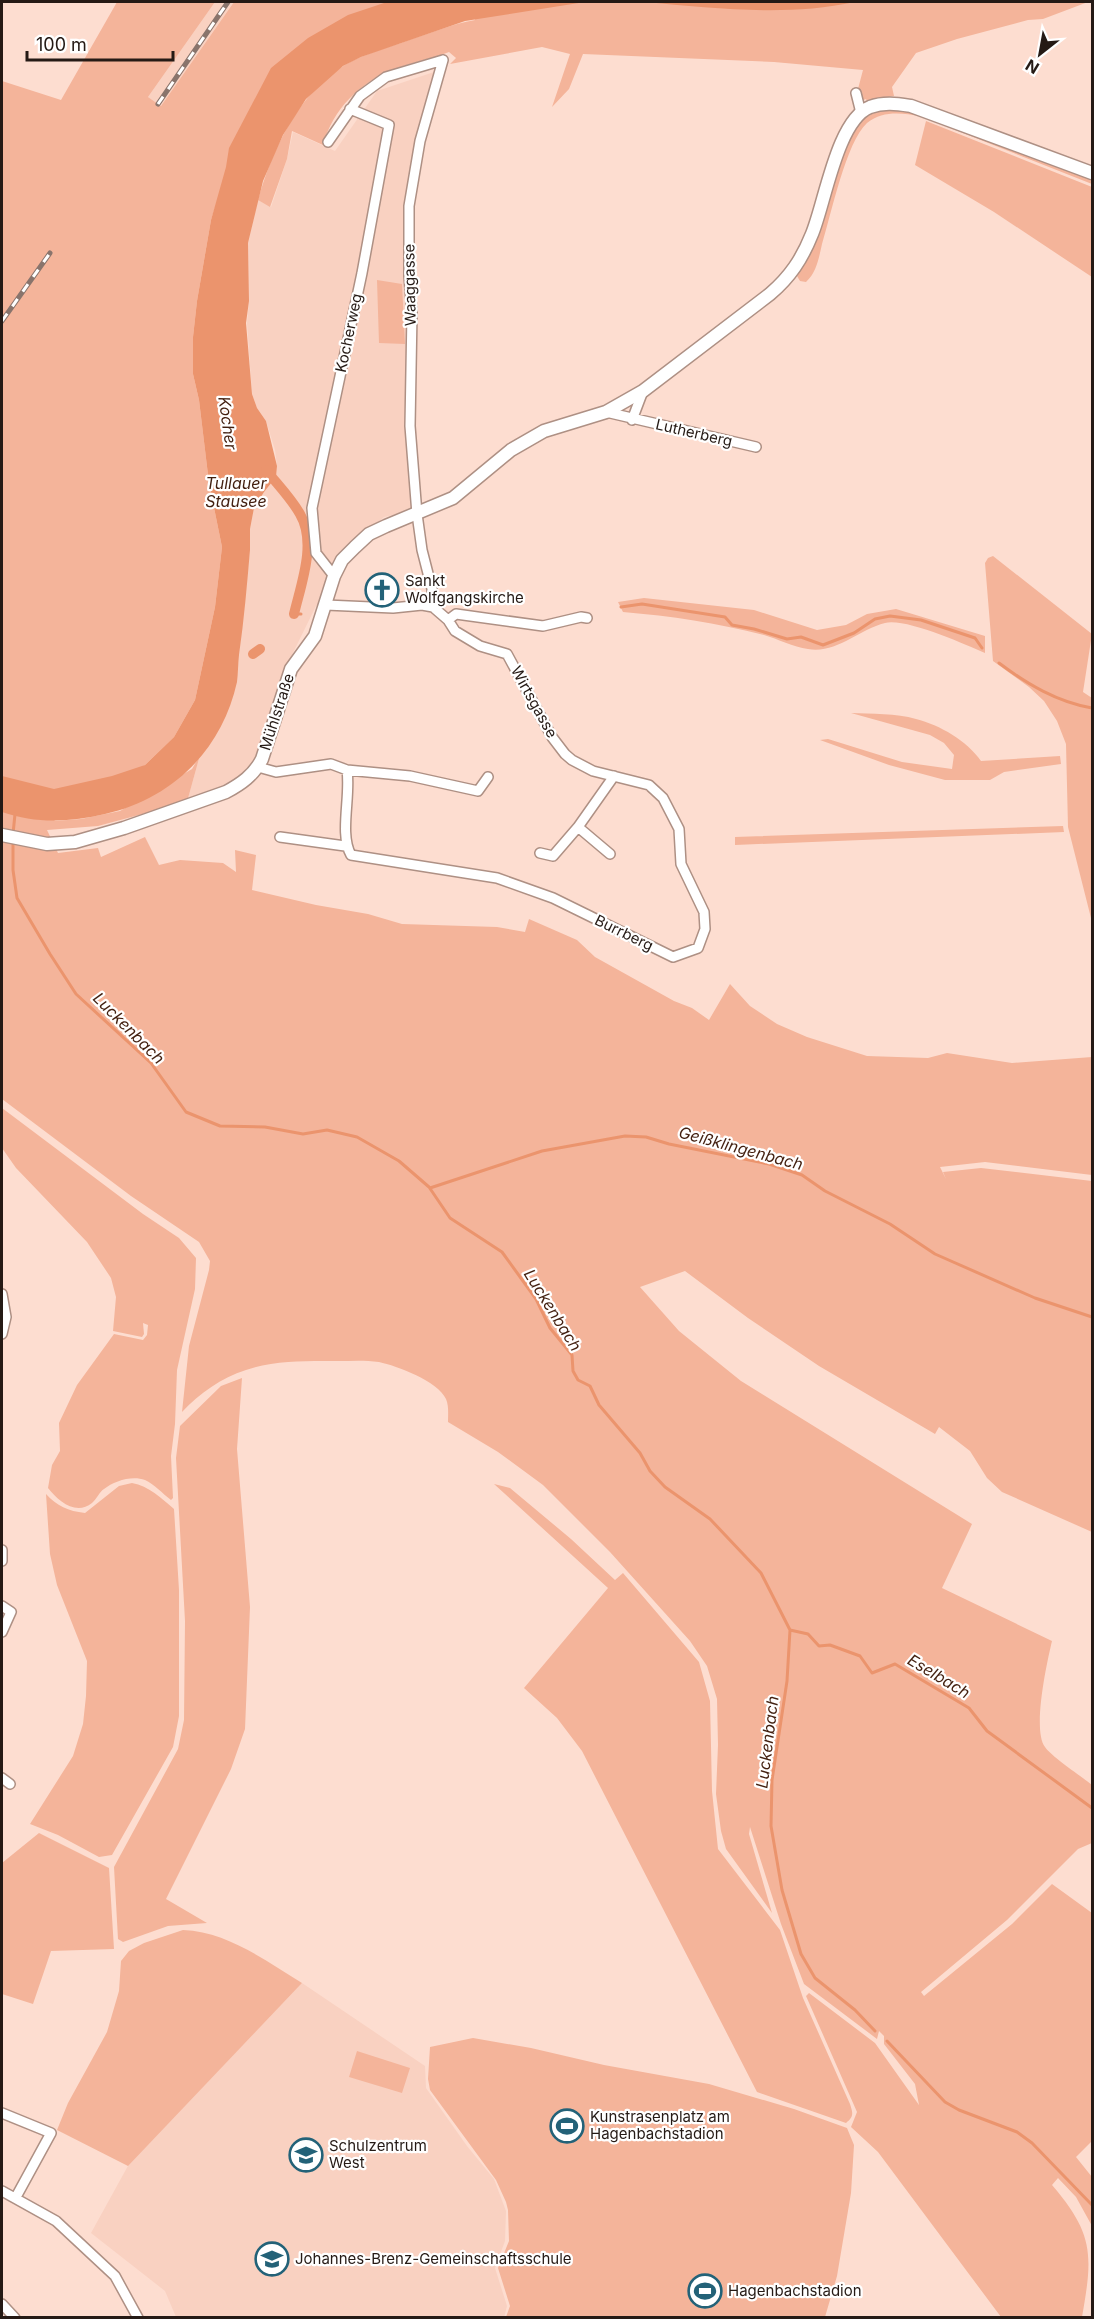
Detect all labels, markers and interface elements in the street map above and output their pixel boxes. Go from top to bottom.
scale bar [27,24,172,62]
north arrow [1010,24,1070,84]
text: 100 m [36,34,87,55]
text: N [1022,55,1043,79]
street label: Waaggasse [399,244,420,326]
street label: Kocherweg [331,292,366,374]
water label: Kocher [214,395,242,452]
street label: Lutherberg [654,414,734,451]
water label: Tullauer Stausee [205,473,267,511]
place label: Sankt Wolfgangskirche [405,571,524,607]
church icon: Sankt Wolfgangskirche [364,572,400,608]
street label: Wirtsgasse [507,663,562,741]
street label: Mühlstraße [255,671,298,753]
street label: Burrberg [592,910,657,955]
water label: Luckenbach [89,988,169,1068]
water label: Geißklingenbach [677,1122,805,1174]
water label: Luckenbach [520,1265,586,1355]
water label: Eselbach [904,1650,974,1702]
water label: Luckenbach [751,1695,783,1789]
place label: Kunstrasenplatz am Hagenbachstadion [590,2107,730,2143]
sports icon: Kunstrasenplatz am Hagenbachstadion [549,2108,585,2144]
place label: Schulzentrum West [329,2136,427,2172]
school or university icon: Schulzentrum West [288,2137,324,2173]
school or university icon: Johannes-Brenz-Gemeinschaftsschule [254,2241,290,2277]
place label: Johannes-Brenz-Gemeinschaftsschule [295,2249,572,2268]
sports icon: Hagenbachstadion [687,2273,723,2309]
place label: Hagenbachstadion [728,2281,862,2300]

